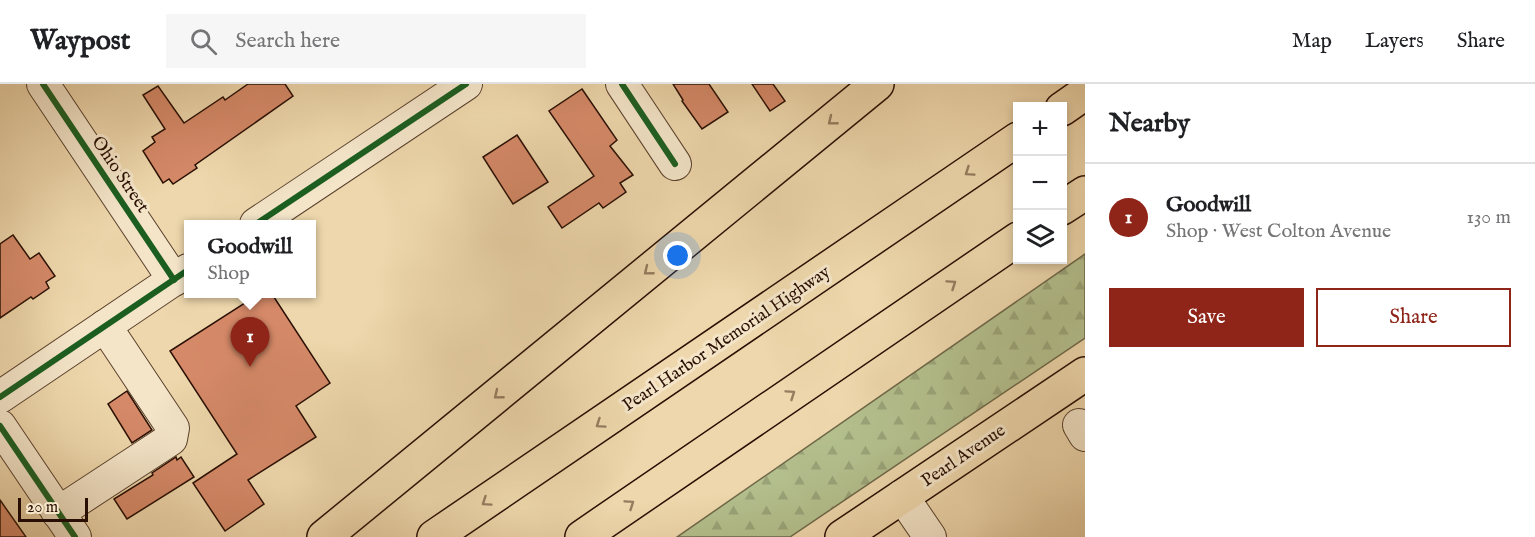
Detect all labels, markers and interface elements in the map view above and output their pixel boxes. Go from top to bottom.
search box [166,14,586,68]
text: Waypost [30,24,130,59]
icon: search [187,25,220,58]
text: Search here [235,27,340,55]
text: Map [1292,28,1332,55]
text: Layers [1365,28,1424,55]
text: Share [1457,28,1505,55]
map controls [1013,102,1067,264]
button: + [1013,102,1067,156]
text: Nearby [1109,107,1190,140]
one-way arrow [828,114,839,125]
street label: Ohio Street [86,132,154,218]
button: − [1013,156,1067,210]
one-way arrow [965,165,976,176]
text: Goodwill [1166,191,1251,219]
text: 1 [1125,205,1132,230]
text: 130 m [1466,205,1511,230]
button: layers [1013,210,1067,264]
text: Shop · West Colton Avenue [1166,219,1391,244]
popup [184,220,316,298]
text: Goodwill [207,233,293,261]
your location [663,241,692,270]
text: Shop [207,261,250,286]
street label: Pearl Harbor Memorial Highway [619,261,835,417]
one-way arrow [644,264,655,275]
one-way arrow [946,280,957,291]
button: Save [1109,288,1304,347]
button: Share [1316,288,1511,347]
pin: 1 [230,318,270,367]
one-way arrow [493,388,504,399]
one-way arrow [785,390,796,401]
one-way arrow [595,417,606,428]
street label: Pearl Avenue [917,420,1010,493]
one-way arrow [482,494,492,506]
scale bar [18,495,88,522]
text: 20 m [27,498,58,518]
one-way arrow [624,500,635,511]

